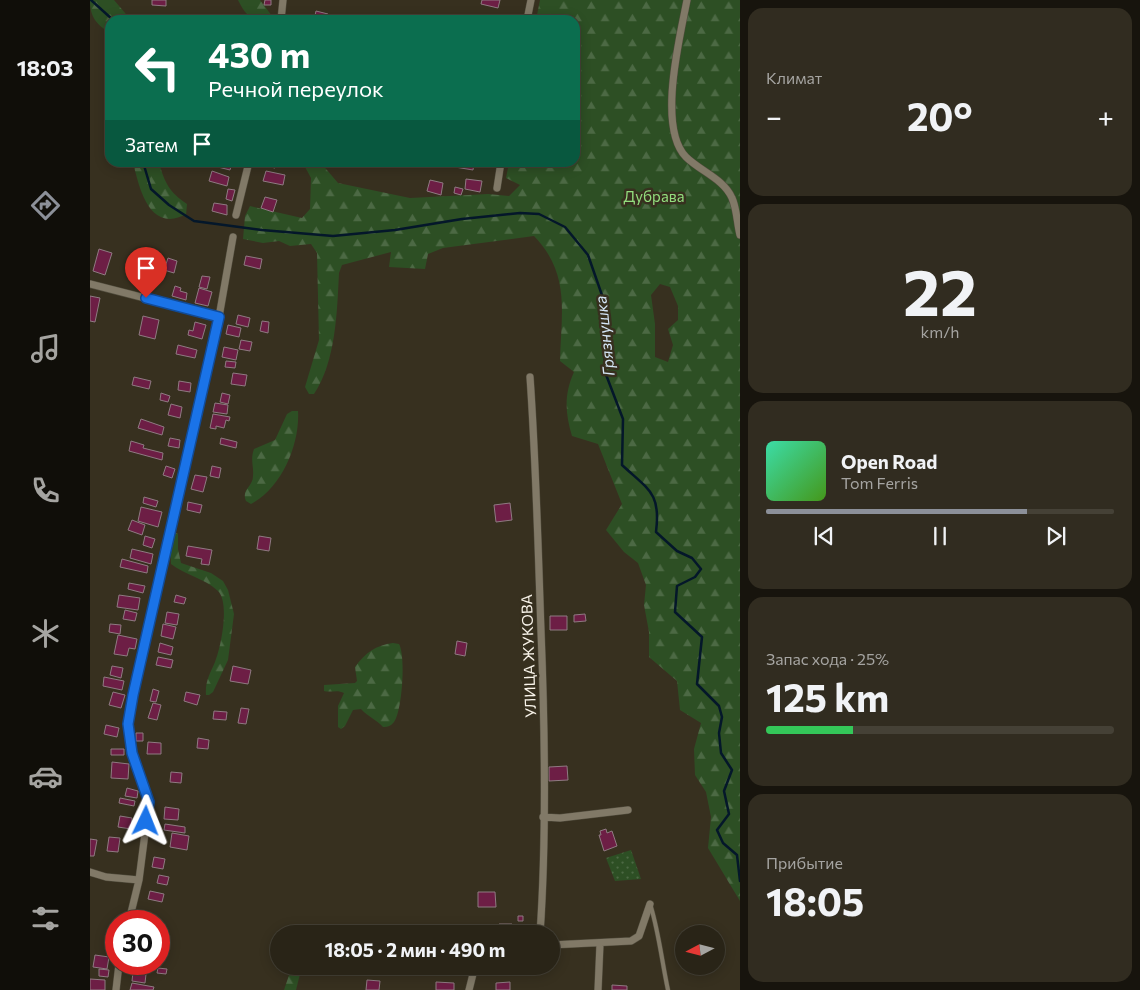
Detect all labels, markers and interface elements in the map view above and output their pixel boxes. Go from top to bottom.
text: 430 m [208,32,310,75]
icon: left [125,35,190,100]
text: 18:03 [17,54,73,81]
text: Климат [766,68,822,87]
text: Речной переулок [208,75,384,102]
text: 20° [907,92,973,139]
text: − [766,99,782,133]
text: + [1098,99,1114,133]
icon: arrive [188,130,216,158]
text: Затем [125,133,178,156]
park label: Дубрава [624,187,684,205]
icon: directions [28,188,63,223]
pin [125,247,167,298]
text: 22 [903,250,977,329]
icon: arrive [132,254,160,282]
water label: Грязнушка [590,295,618,377]
text: km/h [921,322,959,341]
icon: music [28,331,63,366]
text: Open Road [841,450,937,473]
icon: phone [28,473,63,508]
text: Tom Ferris [841,473,918,492]
icon: previous [810,522,838,550]
icon: pause [926,522,954,550]
icon: next [1042,522,1070,550]
street label: УЛИЦА ЖУКОВА [517,594,539,718]
icon: climate [28,616,63,651]
text: Запас хода · 25% [766,649,889,668]
text: 125 km [766,673,889,720]
icon: car [28,759,63,794]
position arrow [119,794,171,846]
text: Прибытие [766,853,843,872]
text: 18:05 [766,877,864,924]
icon: filters [28,901,63,936]
speed limit sign: 30 [105,910,170,975]
north arrow [675,925,725,975]
map controls [675,925,725,975]
text: 18:05 · 2 мин · 490 m [325,938,505,961]

